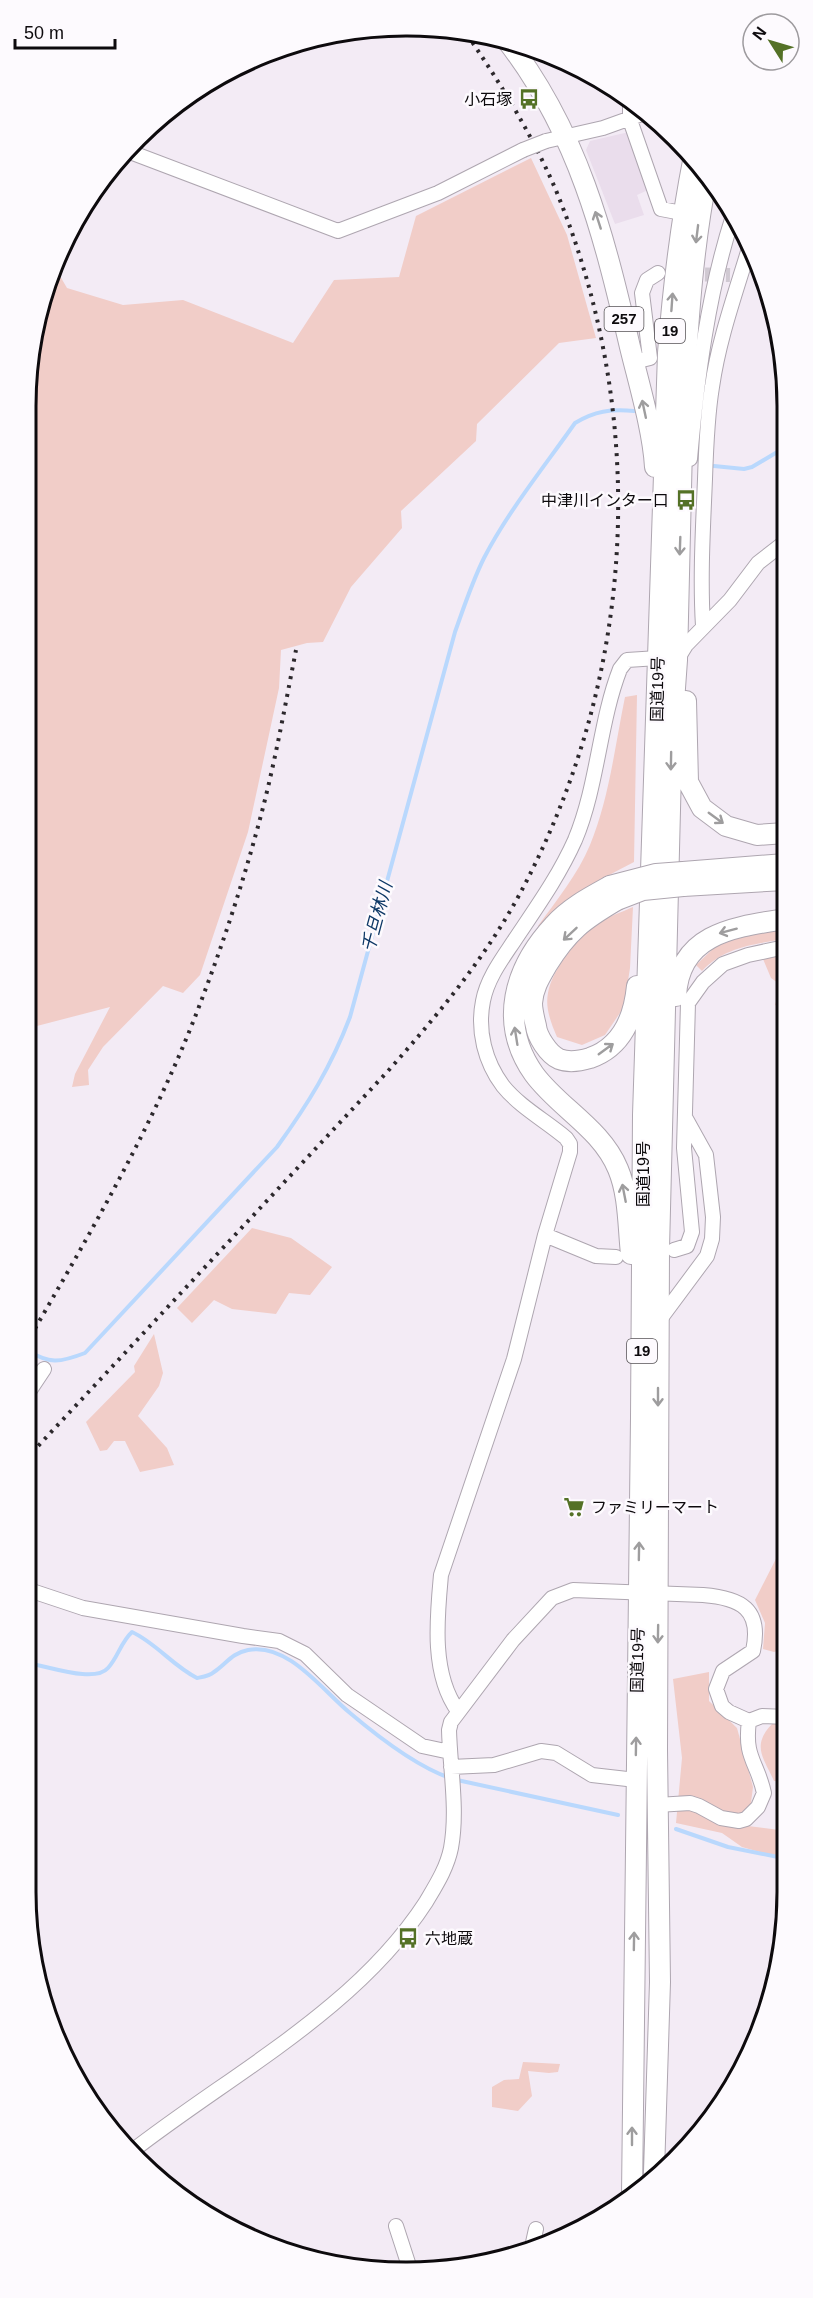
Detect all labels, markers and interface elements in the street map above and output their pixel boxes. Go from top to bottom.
scale bar [15,12,116,50]
north arrow [741,12,801,72]
text: 50 m [24,23,64,43]
text: N [749,24,770,43]
bus stop icon: 小石塚 [517,87,541,111]
place label: 小石塚 [464,91,512,108]
one-way arrow [592,211,603,230]
one-way arrow [691,223,702,243]
one-way arrow [667,292,678,312]
road number: 257 [604,307,644,331]
road number: 19 [655,319,685,343]
one-way arrow [638,400,649,419]
bus stop icon: 中津川インター口 [674,488,698,512]
place label: 中津川インター口 [541,492,669,509]
one-way arrow [675,535,686,555]
street label: 国道19号 [648,656,667,722]
one-way arrow [666,751,677,771]
one-way arrow [708,812,724,825]
water label: 千旦林川 [358,878,396,954]
one-way arrow [719,925,738,937]
one-way arrow [563,927,578,941]
one-way arrow [511,1027,522,1046]
one-way arrow [598,1043,614,1056]
street label: 国道19号 [635,1141,652,1207]
one-way arrow [618,1184,629,1203]
road number: 19 [627,1339,657,1363]
one-way arrow [652,1387,664,1407]
supermarket icon: ファミリーマート [562,1495,586,1519]
place label: ファミリーマート [591,1499,719,1516]
one-way arrow [633,1542,645,1562]
one-way arrow [652,1624,664,1644]
street label: 国道19号 [628,1627,647,1693]
one-way arrow [631,1737,642,1757]
bus stop icon: 六地蔵 [396,1926,420,1950]
place label: 六地蔵 [425,1930,473,1947]
one-way arrow [628,1932,640,1952]
one-way arrow [626,2127,638,2147]

